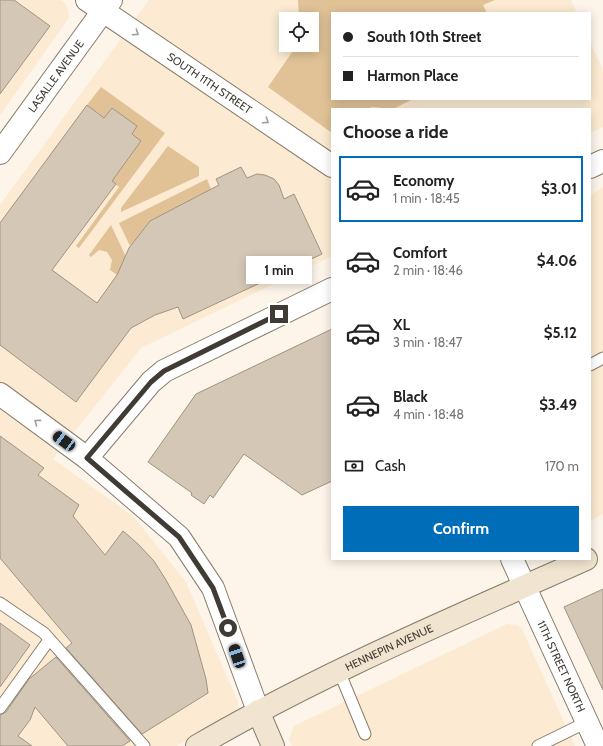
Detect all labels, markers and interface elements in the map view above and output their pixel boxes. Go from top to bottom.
map controls [279,12,319,52]
button: locate [279,12,319,52]
one-way arrow [131,28,138,35]
text: South 10th Street [367,28,481,46]
street label: LASALLE AVENUE [25,37,87,115]
street label: SOUTH 11TH STREET [164,49,255,117]
text: Harmon Place [367,67,458,85]
one-way arrow [262,116,269,123]
text: Choose a ride [343,121,448,143]
icon: car [345,171,381,207]
text: Economy [393,172,454,190]
text: $3.01 [541,180,577,198]
text: 1 min · 18:45 [393,190,460,206]
icon: car [345,243,381,279]
text: Comfort [393,244,447,262]
text: $4.06 [537,252,577,270]
callout: 1 min [246,256,312,284]
text: 1 min [264,262,294,278]
text: 2 min · 18:46 [393,262,463,278]
route end [270,305,288,323]
icon: car [345,315,381,351]
text: XL [393,316,410,334]
text: $5.12 [544,324,577,342]
text: 3 min · 18:47 [393,334,462,350]
icon: car [345,387,381,423]
text: Black [393,388,428,406]
text: $3.49 [539,396,577,414]
text: 4 min · 18:48 [393,406,464,422]
one-way arrow [35,419,42,426]
car [51,429,77,453]
icon: cash [343,455,365,477]
text: Cash [375,457,406,475]
text: 170 m [545,458,579,474]
button: Confirm [343,506,579,552]
street label: 11TH STREET NORTH [534,618,588,714]
route start [219,619,237,637]
street label: HENNEPIN AVENUE [343,621,435,674]
car [227,643,247,669]

